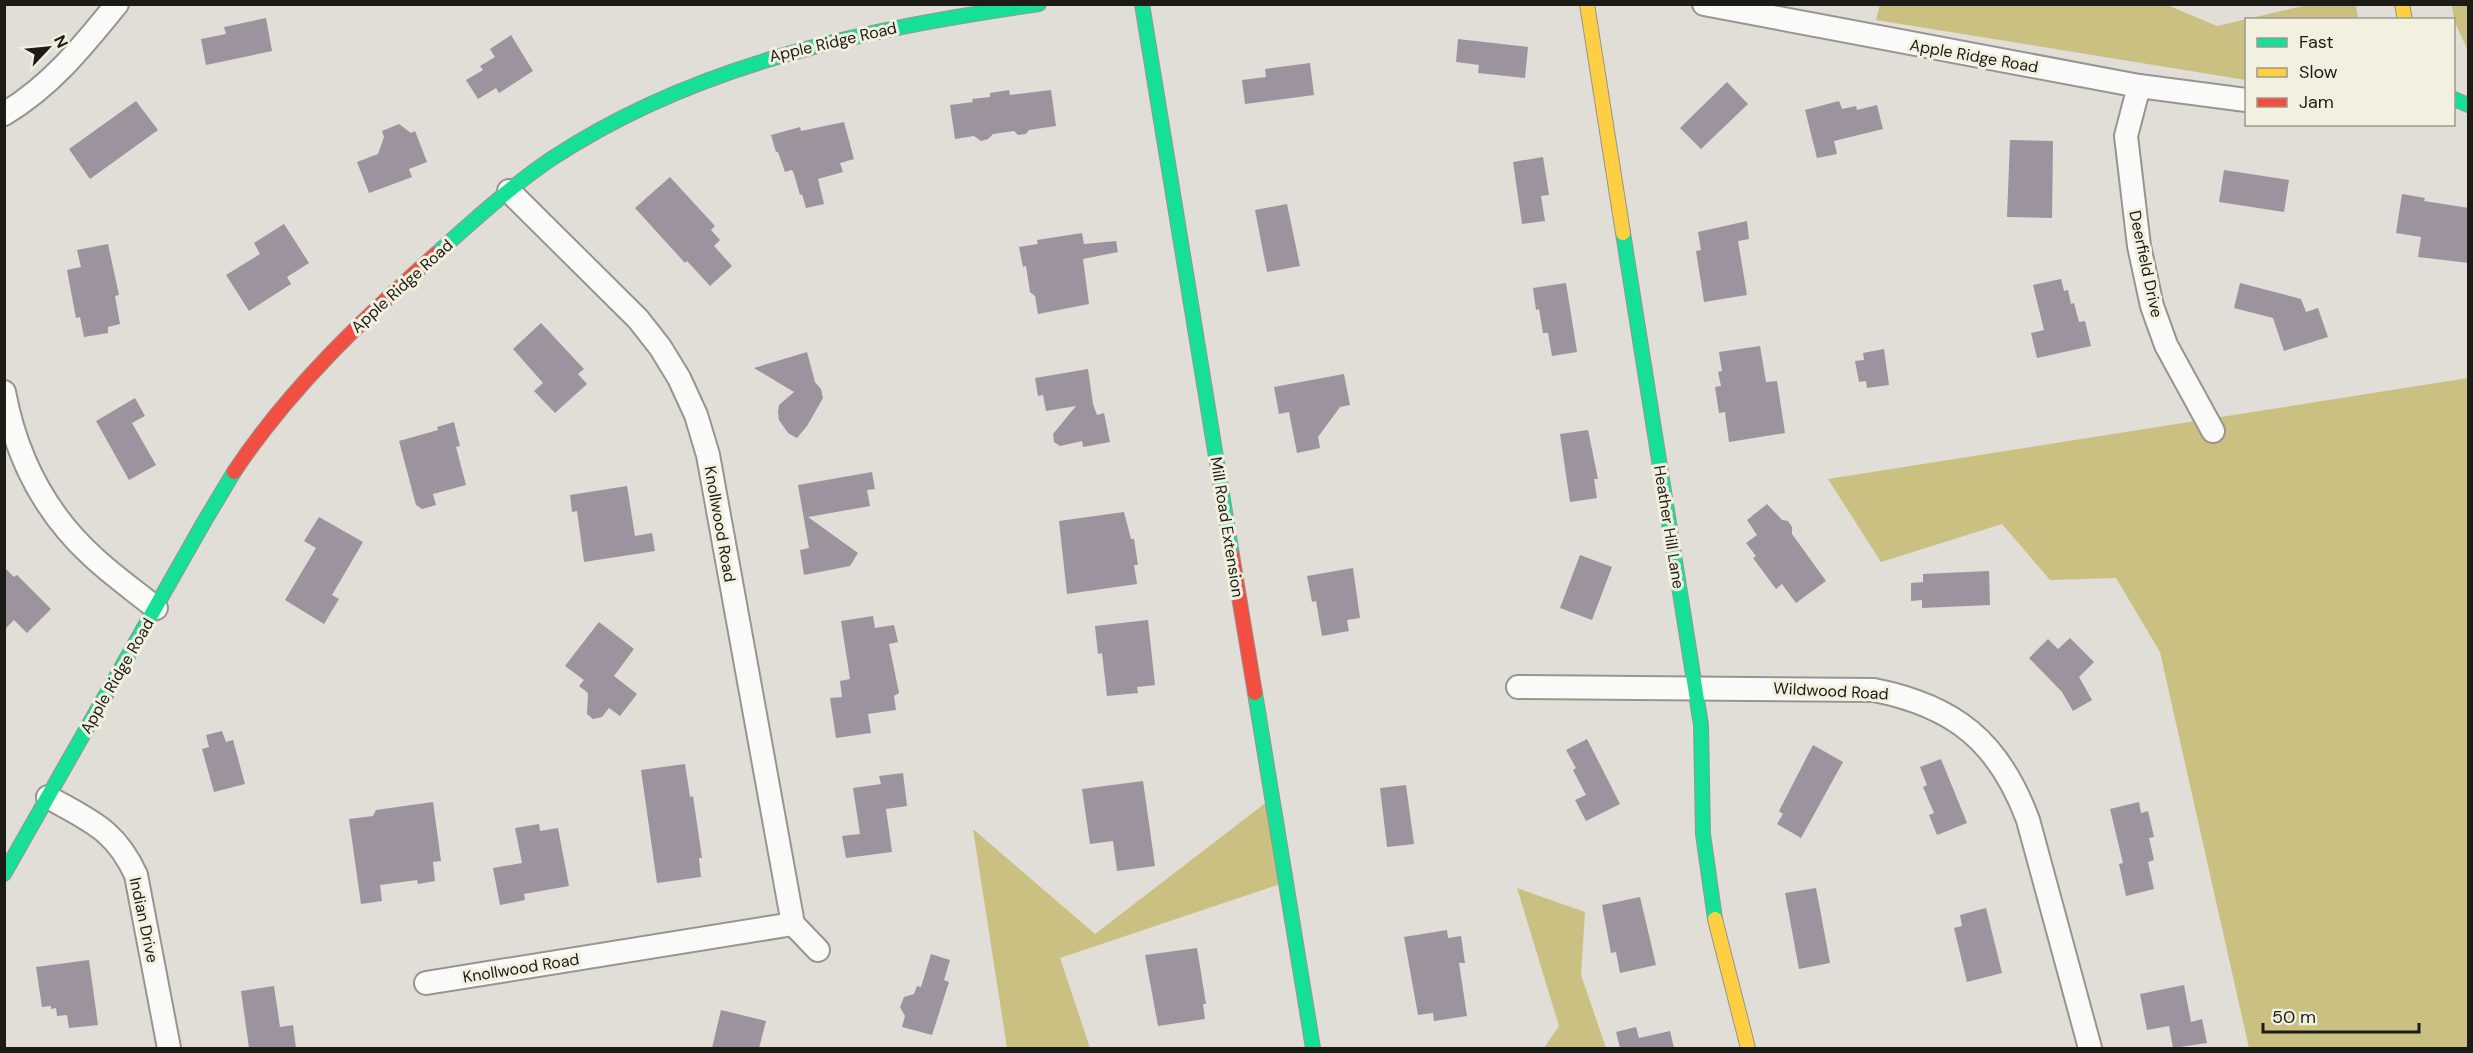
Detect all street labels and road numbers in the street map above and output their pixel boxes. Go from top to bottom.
street label: Apple Ridge Road [767,17,899,67]
street label: Apple Ridge Road [1908,34,2040,78]
street label: Deerfield Drive [2124,209,2168,319]
street label: Apple Ridge Road [347,235,457,337]
street label: Mill Road Extension [1206,455,1248,599]
street label: Knollwood Road [699,464,741,584]
street label: Heather Hill Lane [1649,464,1689,590]
street label: Apple Ridge Road [75,614,159,738]
street label: Wildwood Road [1773,677,1889,705]
street label: Indian Drive [125,875,163,965]
street label: Knollwood Road [461,948,581,988]

